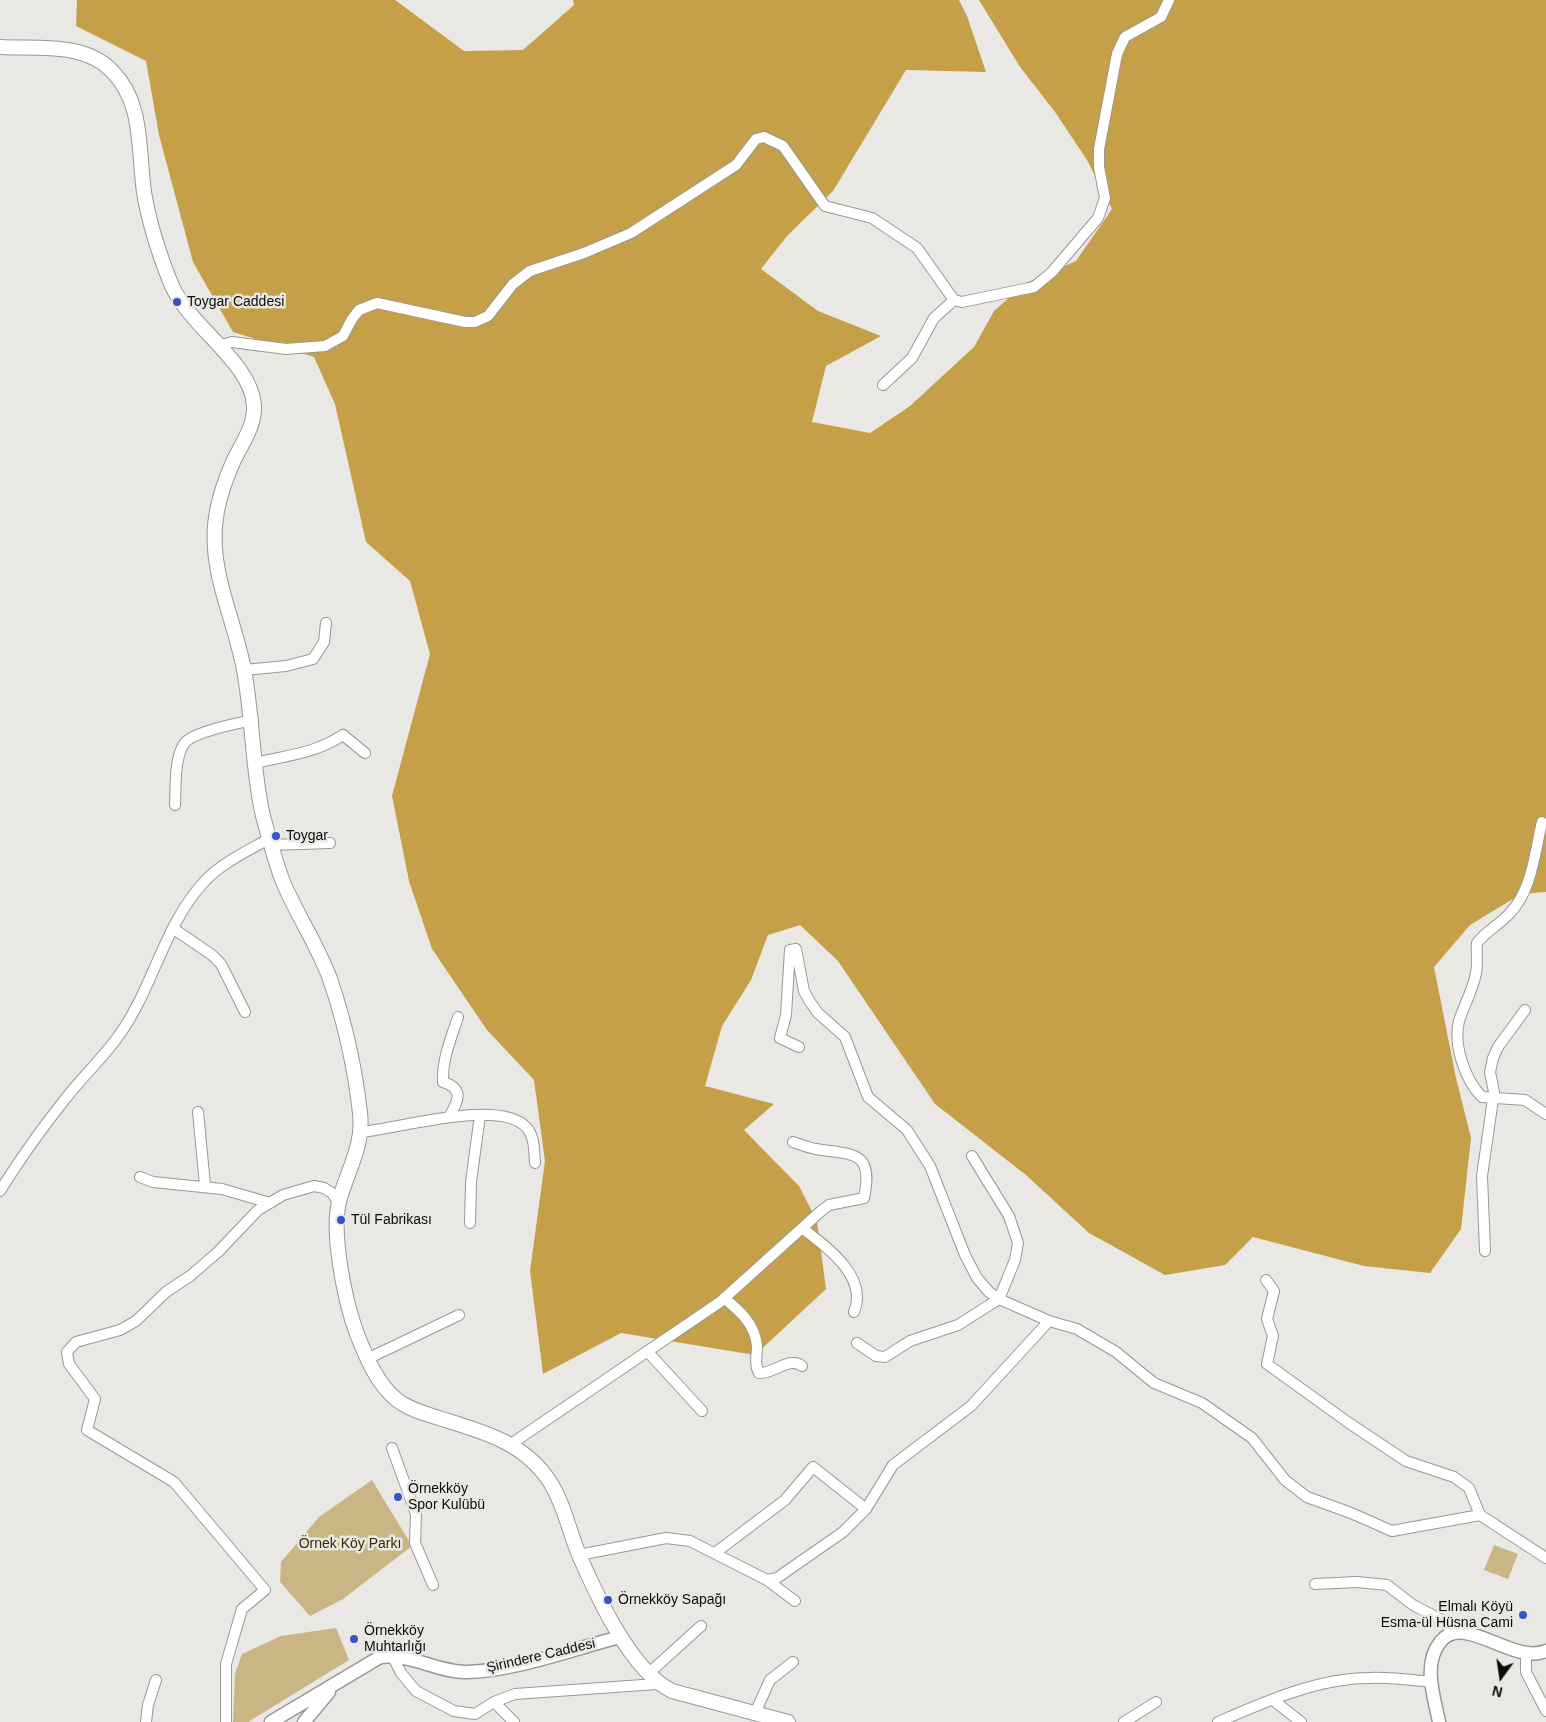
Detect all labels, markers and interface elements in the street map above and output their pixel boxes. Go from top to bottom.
place label: Toygar Caddesi [187,294,284,310]
marker: Toygar Caddesi [171,296,183,308]
place label: Toygar [286,828,328,844]
marker: Toygar [270,830,282,842]
place label: Tül Fabrikası [351,1212,432,1228]
marker: Tül Fabrikası [335,1214,347,1226]
place label: Örnekköy Spor Kulübü [408,1481,485,1514]
marker: Örnekköy Spor Kulübü [392,1491,404,1503]
park label: Örnek Köy Parkı [299,1536,401,1552]
place label: Örnekköy Sapağı [618,1592,726,1608]
marker: Örnekköy Sapağı [602,1594,614,1606]
place label: Elmalı Köyü Esma-ül Hüsna Cami [1381,1599,1513,1631]
marker: Elmalı Köyü Esma-ül Hüsna Cami [1517,1609,1529,1621]
place label: Örnekköy Muhtarlığı [364,1623,426,1655]
marker: Örnekköy Muhtarlığı [348,1633,360,1645]
street label: Şirindere Caddesi [485,1635,597,1677]
north arrow [1476,1652,1526,1702]
text: N [1491,1683,1504,1701]

